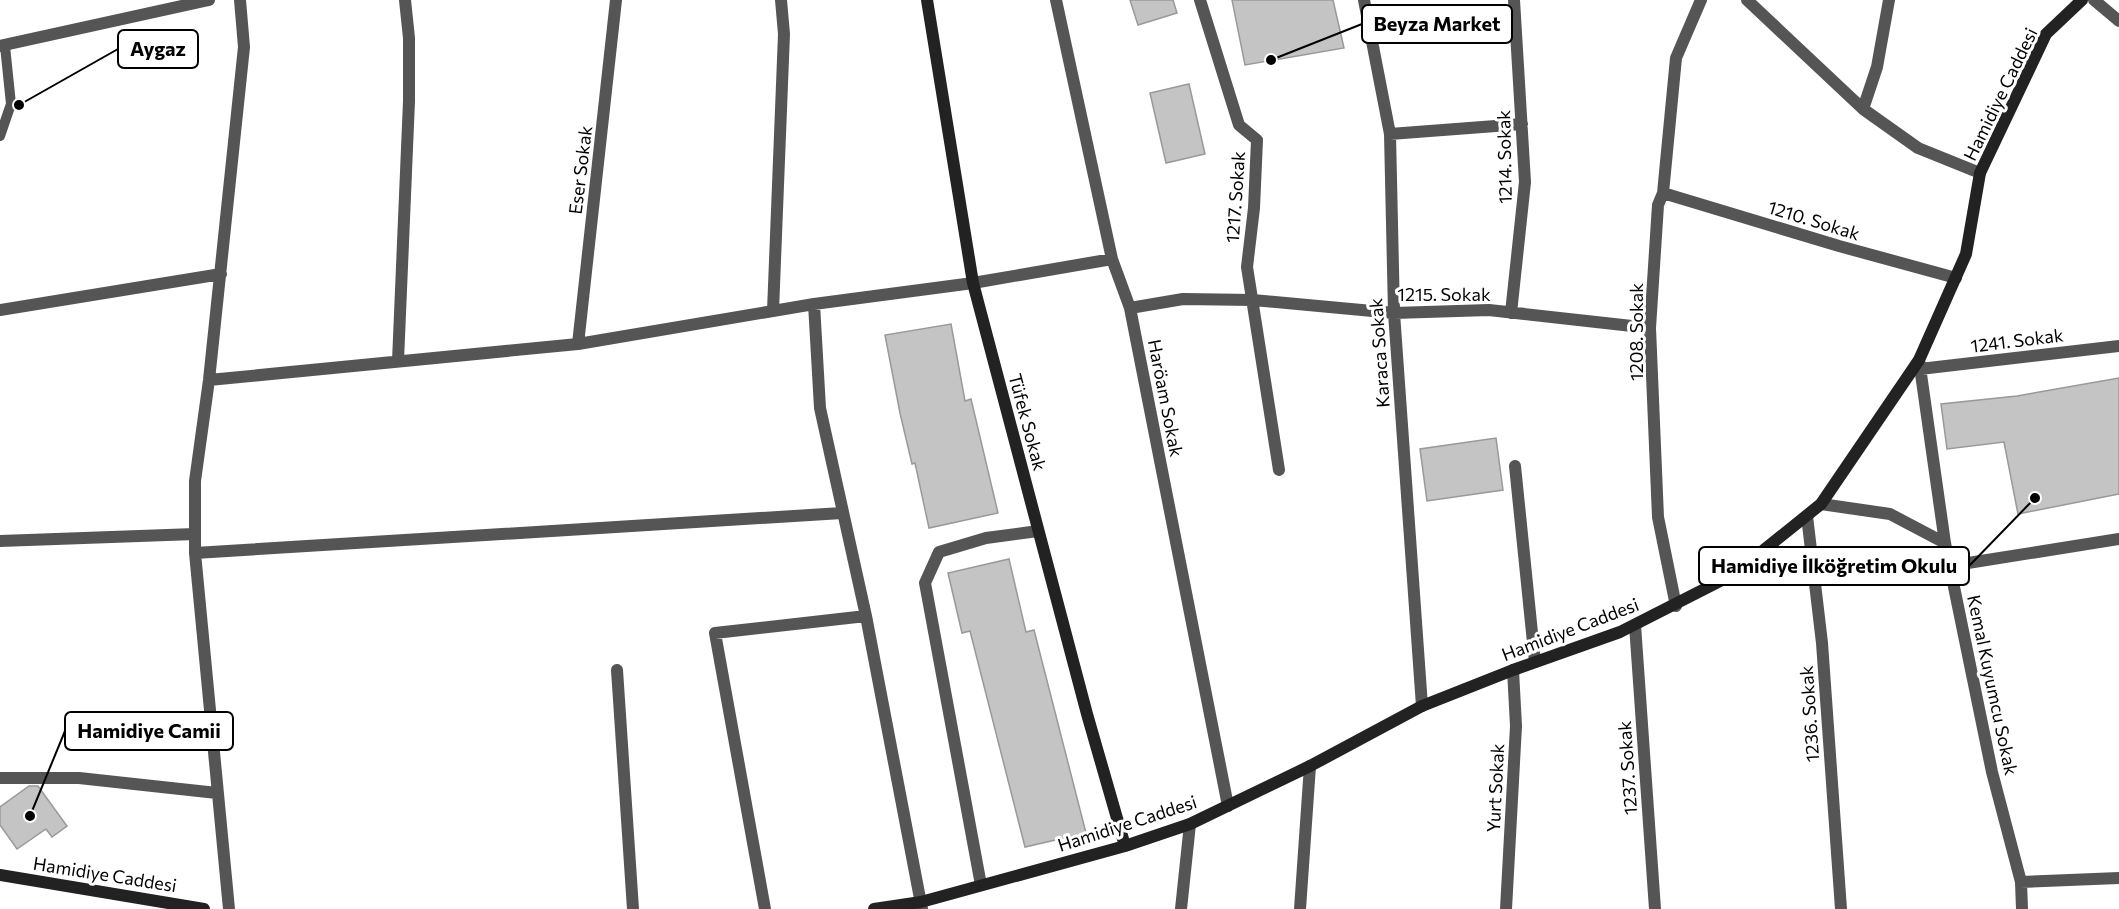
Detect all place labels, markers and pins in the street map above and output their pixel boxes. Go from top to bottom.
callout: Beyza Market [1362,5,1512,43]
callout: Aygaz [118,30,198,68]
callout: Hamidiye İlköğretim Okulu [1699,547,1969,585]
callout: Hamidiye Camii [65,712,233,750]

